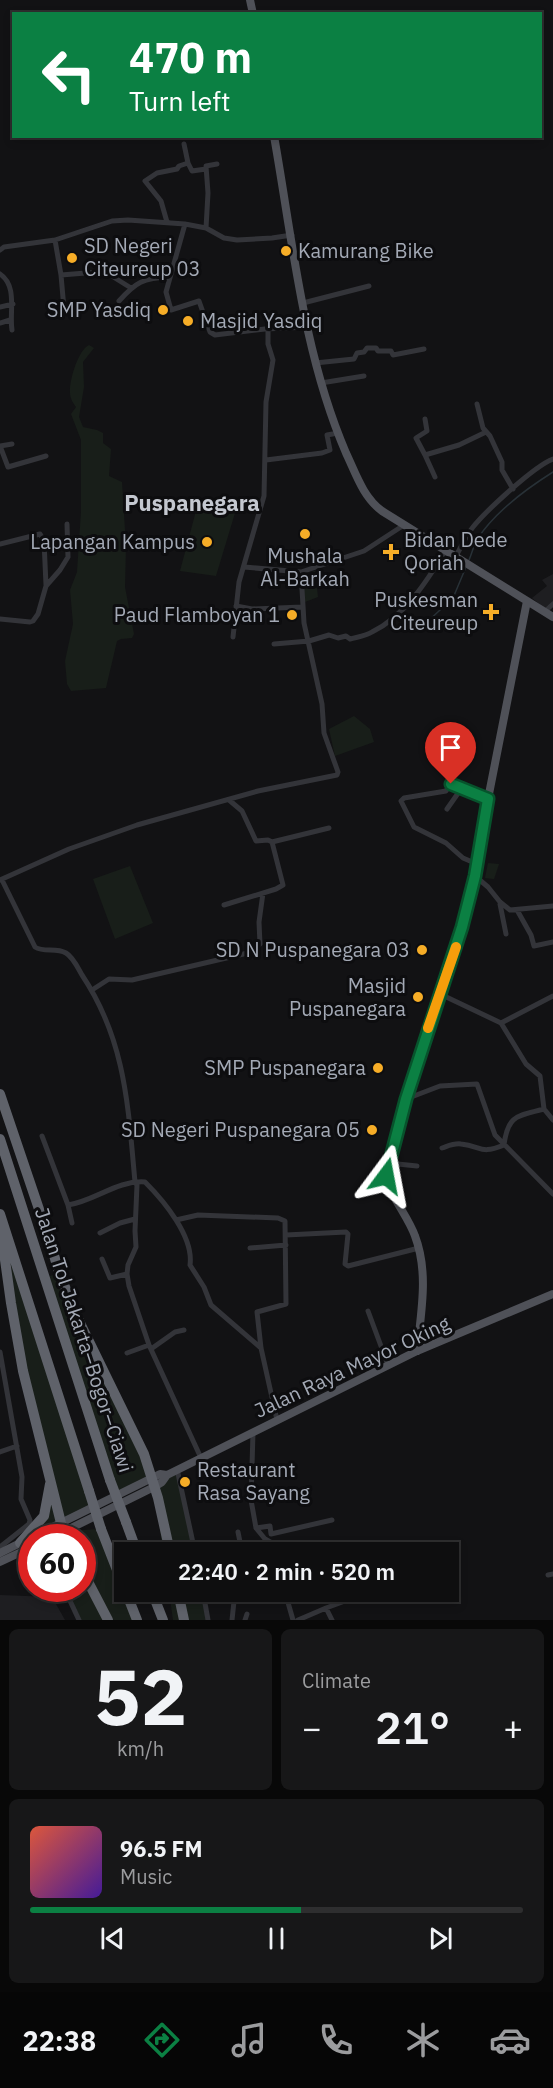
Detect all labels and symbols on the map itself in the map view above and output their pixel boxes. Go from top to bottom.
place label: SD Negeri Citeureup 03 [84,232,201,282]
place label: Kamurang Bike [298,237,434,264]
marker: Kamurang Bike [279,244,293,258]
marker: SD Negeri Citeureup 03 [65,251,79,265]
place label: SMP Yasdiq [47,296,151,323]
marker: SMP Yasdiq [156,303,170,317]
place label: Masjid Yasdiq [200,307,322,334]
marker: Masjid Yasdiq [181,314,195,328]
district label: Puspanegara [124,488,260,517]
place label: Bidan Dede Qoriah [404,526,507,576]
marker: Mushala Al-Barkah [298,527,312,541]
place label: Lapangan Kampus [30,528,195,555]
marker: Lapangan Kampus [200,535,214,549]
place label: Mushala Al-Barkah [260,542,350,592]
marker: Bidan Dede Qoriah [382,543,400,561]
place label: Puskesman Citeureup [374,586,478,636]
place label: Paud Flamboyan 1 [114,601,280,628]
marker: Puskesman Citeureup [482,603,500,621]
marker: Paud Flamboyan 1 [285,608,299,622]
pin [425,722,476,784]
place label: SD N Puspanegara 03 [216,936,410,963]
marker: SD N Puspanegara 03 [415,943,429,957]
place label: Masjid Puspanegara [289,972,406,1022]
marker: Masjid Puspanegara [411,990,425,1004]
place label: SMP Puspanegara [204,1054,366,1081]
marker: SMP Puspanegara [371,1061,385,1075]
place label: SD Negeri Puspanegara 05 [121,1116,360,1143]
marker: SD Negeri Puspanegara 05 [365,1123,379,1137]
position arrow [354,1144,418,1208]
street label: Jalan Tol Jakarta–Bogor–Ciawi [29,1204,140,1476]
street label: Jalan Raya Mayor Oking [250,1309,454,1424]
place label: Restaurant Rasa Sayang [197,1456,310,1506]
marker: Restaurant Rasa Sayang [178,1475,192,1489]
speed limit sign: 60 [18,1524,96,1602]

